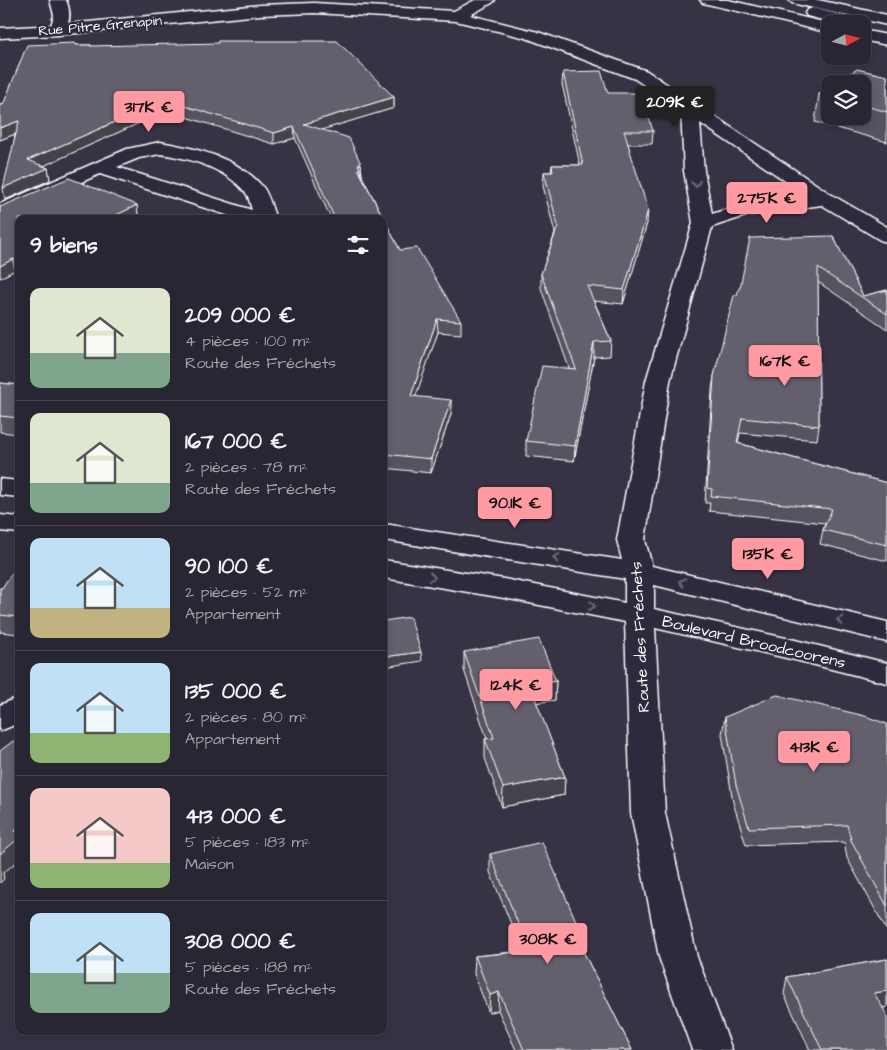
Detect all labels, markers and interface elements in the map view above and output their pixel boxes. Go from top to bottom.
street label: Rue Pitre Grenapin [37,11,163,41]
north arrow [821,15,871,65]
map controls [821,15,871,125]
button: layers [821,75,871,125]
pin: 209K € [634,86,716,128]
pin: 317K € [108,90,190,133]
text: 209K € [646,91,704,113]
text: 317K € [125,96,173,118]
one-way arrow [690,179,701,188]
pin: 275K € [726,182,808,224]
text: 275K € [737,187,797,209]
text: 9 biens [30,231,98,260]
icon: filters [344,231,372,259]
text: 209 000 € [185,301,295,330]
icon: home [70,308,130,368]
text: 4 pièces · 100 m² [185,330,311,352]
pin: 167K € [744,344,826,387]
text: 167K € [760,350,810,372]
text: Route des Fréchets [185,352,336,374]
text: 167 000 € [185,427,287,456]
icon: home [70,433,130,493]
text: 2 pièces · 78 m² [185,456,308,478]
text: Route des Fréchets [185,478,336,500]
pin: 90.1K € [469,486,561,529]
text: 90.1K € [489,492,541,514]
pin: 135K € [727,538,809,580]
text: 135K € [743,543,793,565]
text: 90 100 € [185,552,273,581]
one-way arrow [552,553,561,563]
icon: home [70,558,130,618]
street label: Route des Fréchets [625,561,655,713]
one-way arrow [428,571,436,581]
one-way arrow [677,577,686,588]
text: 2 pièces · 52 m² [185,581,308,603]
one-way arrow [587,600,596,611]
text: Appartement [185,603,281,625]
street label: Boulevard Broodcoorens [660,610,848,674]
one-way arrow [835,615,844,626]
pin: 124K € [475,668,557,711]
text: 124K € [491,674,541,696]
text: 135 000 € [185,677,287,706]
icon: home [70,683,130,743]
text: 2 pièces · 80 m² [185,706,308,728]
text: Appartement [185,728,281,750]
pin: 413K € [773,730,855,773]
text: 413K € [789,736,839,758]
text: 413 000 € [185,802,286,831]
icon: home [70,808,130,868]
text: 5 pièces · 183 m² [185,831,310,853]
text: Maison [185,853,234,875]
pin: 308K € [507,922,589,965]
text: 308 000 € [185,927,296,956]
text: 308K € [519,928,577,950]
icon: home [70,933,130,993]
text: 5 pièces · 188 m² [185,956,312,978]
text: Route des Fréchets [185,978,336,1000]

